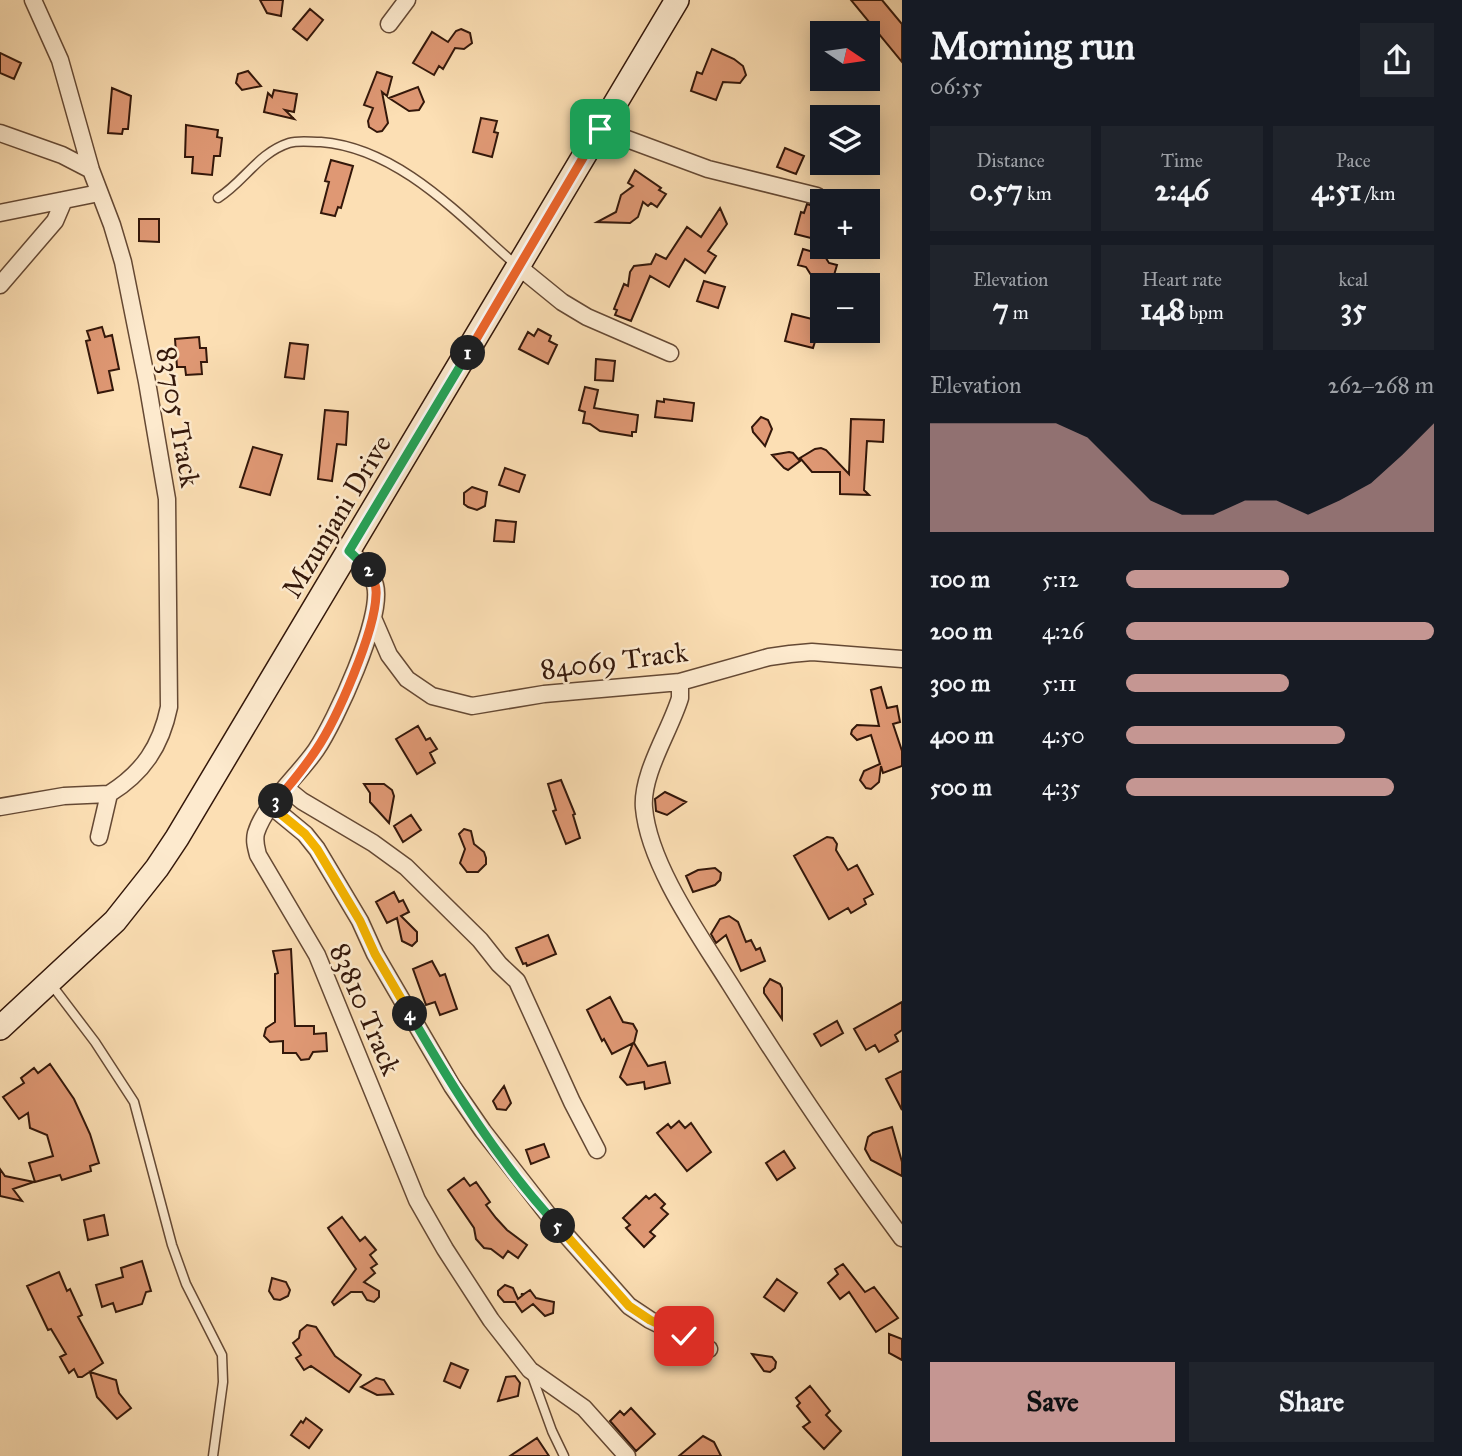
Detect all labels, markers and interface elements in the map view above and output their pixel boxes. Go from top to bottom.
north arrow [810,21,880,91]
map controls [810,21,880,343]
text: Morning run [930,23,1135,69]
button: share [1360,23,1434,97]
text: 06:55 [930,72,982,100]
pin [570,99,630,159]
button: layers [810,105,880,175]
icon: arrive [581,110,619,148]
text: Distance [977,149,1045,172]
text: Time [1161,149,1203,172]
text: Pace [1336,149,1371,172]
text: 0.57 [970,172,1023,208]
text: 2:46 [1155,172,1209,208]
text: 4:51 [1311,172,1361,208]
text: km [1023,182,1052,205]
text: /km [1361,182,1395,205]
button: + [810,189,880,259]
text: Elevation [973,268,1048,291]
text: Heart rate [1142,268,1222,291]
text: kcal [1338,268,1368,291]
button: − [810,273,880,343]
text: 7 [993,291,1009,327]
text: 148 [1140,291,1185,327]
text: 35 [1340,291,1366,327]
text: m [1009,301,1029,324]
text: bpm [1185,301,1224,324]
pin: 1 [450,336,486,370]
text: 1 [464,341,471,364]
street label: 83705 Track [149,344,208,490]
text: Elevation [930,371,1021,399]
text: 262–268 m [1328,371,1434,399]
street label: Mzunjani Drive [274,428,399,604]
pin: 2 [352,552,386,588]
text: 2 [364,558,373,581]
text: 100 m [930,565,990,593]
text: 5:12 [1042,565,1079,593]
text: 200 m [930,617,992,645]
text: 4:26 [1042,617,1084,645]
street label: 84069 Track [539,634,690,687]
text: 300 m [930,669,990,697]
text: 5:11 [1042,669,1077,697]
text: 400 m [930,721,994,749]
text: 4:50 [1042,721,1085,749]
text: 500 m [930,773,992,801]
text: 4:35 [1042,773,1081,801]
pin: 3 [258,784,294,818]
text: 3 [272,789,279,812]
street label: 83810 Track [322,938,409,1080]
pin: 4 [392,996,428,1032]
text: 4 [404,1002,415,1025]
pin: 5 [540,1208,576,1244]
text: 5 [553,1214,562,1237]
pin [654,1306,714,1366]
icon: check [665,1317,703,1355]
button: Save [930,1362,1175,1442]
button: Share [1189,1362,1434,1442]

